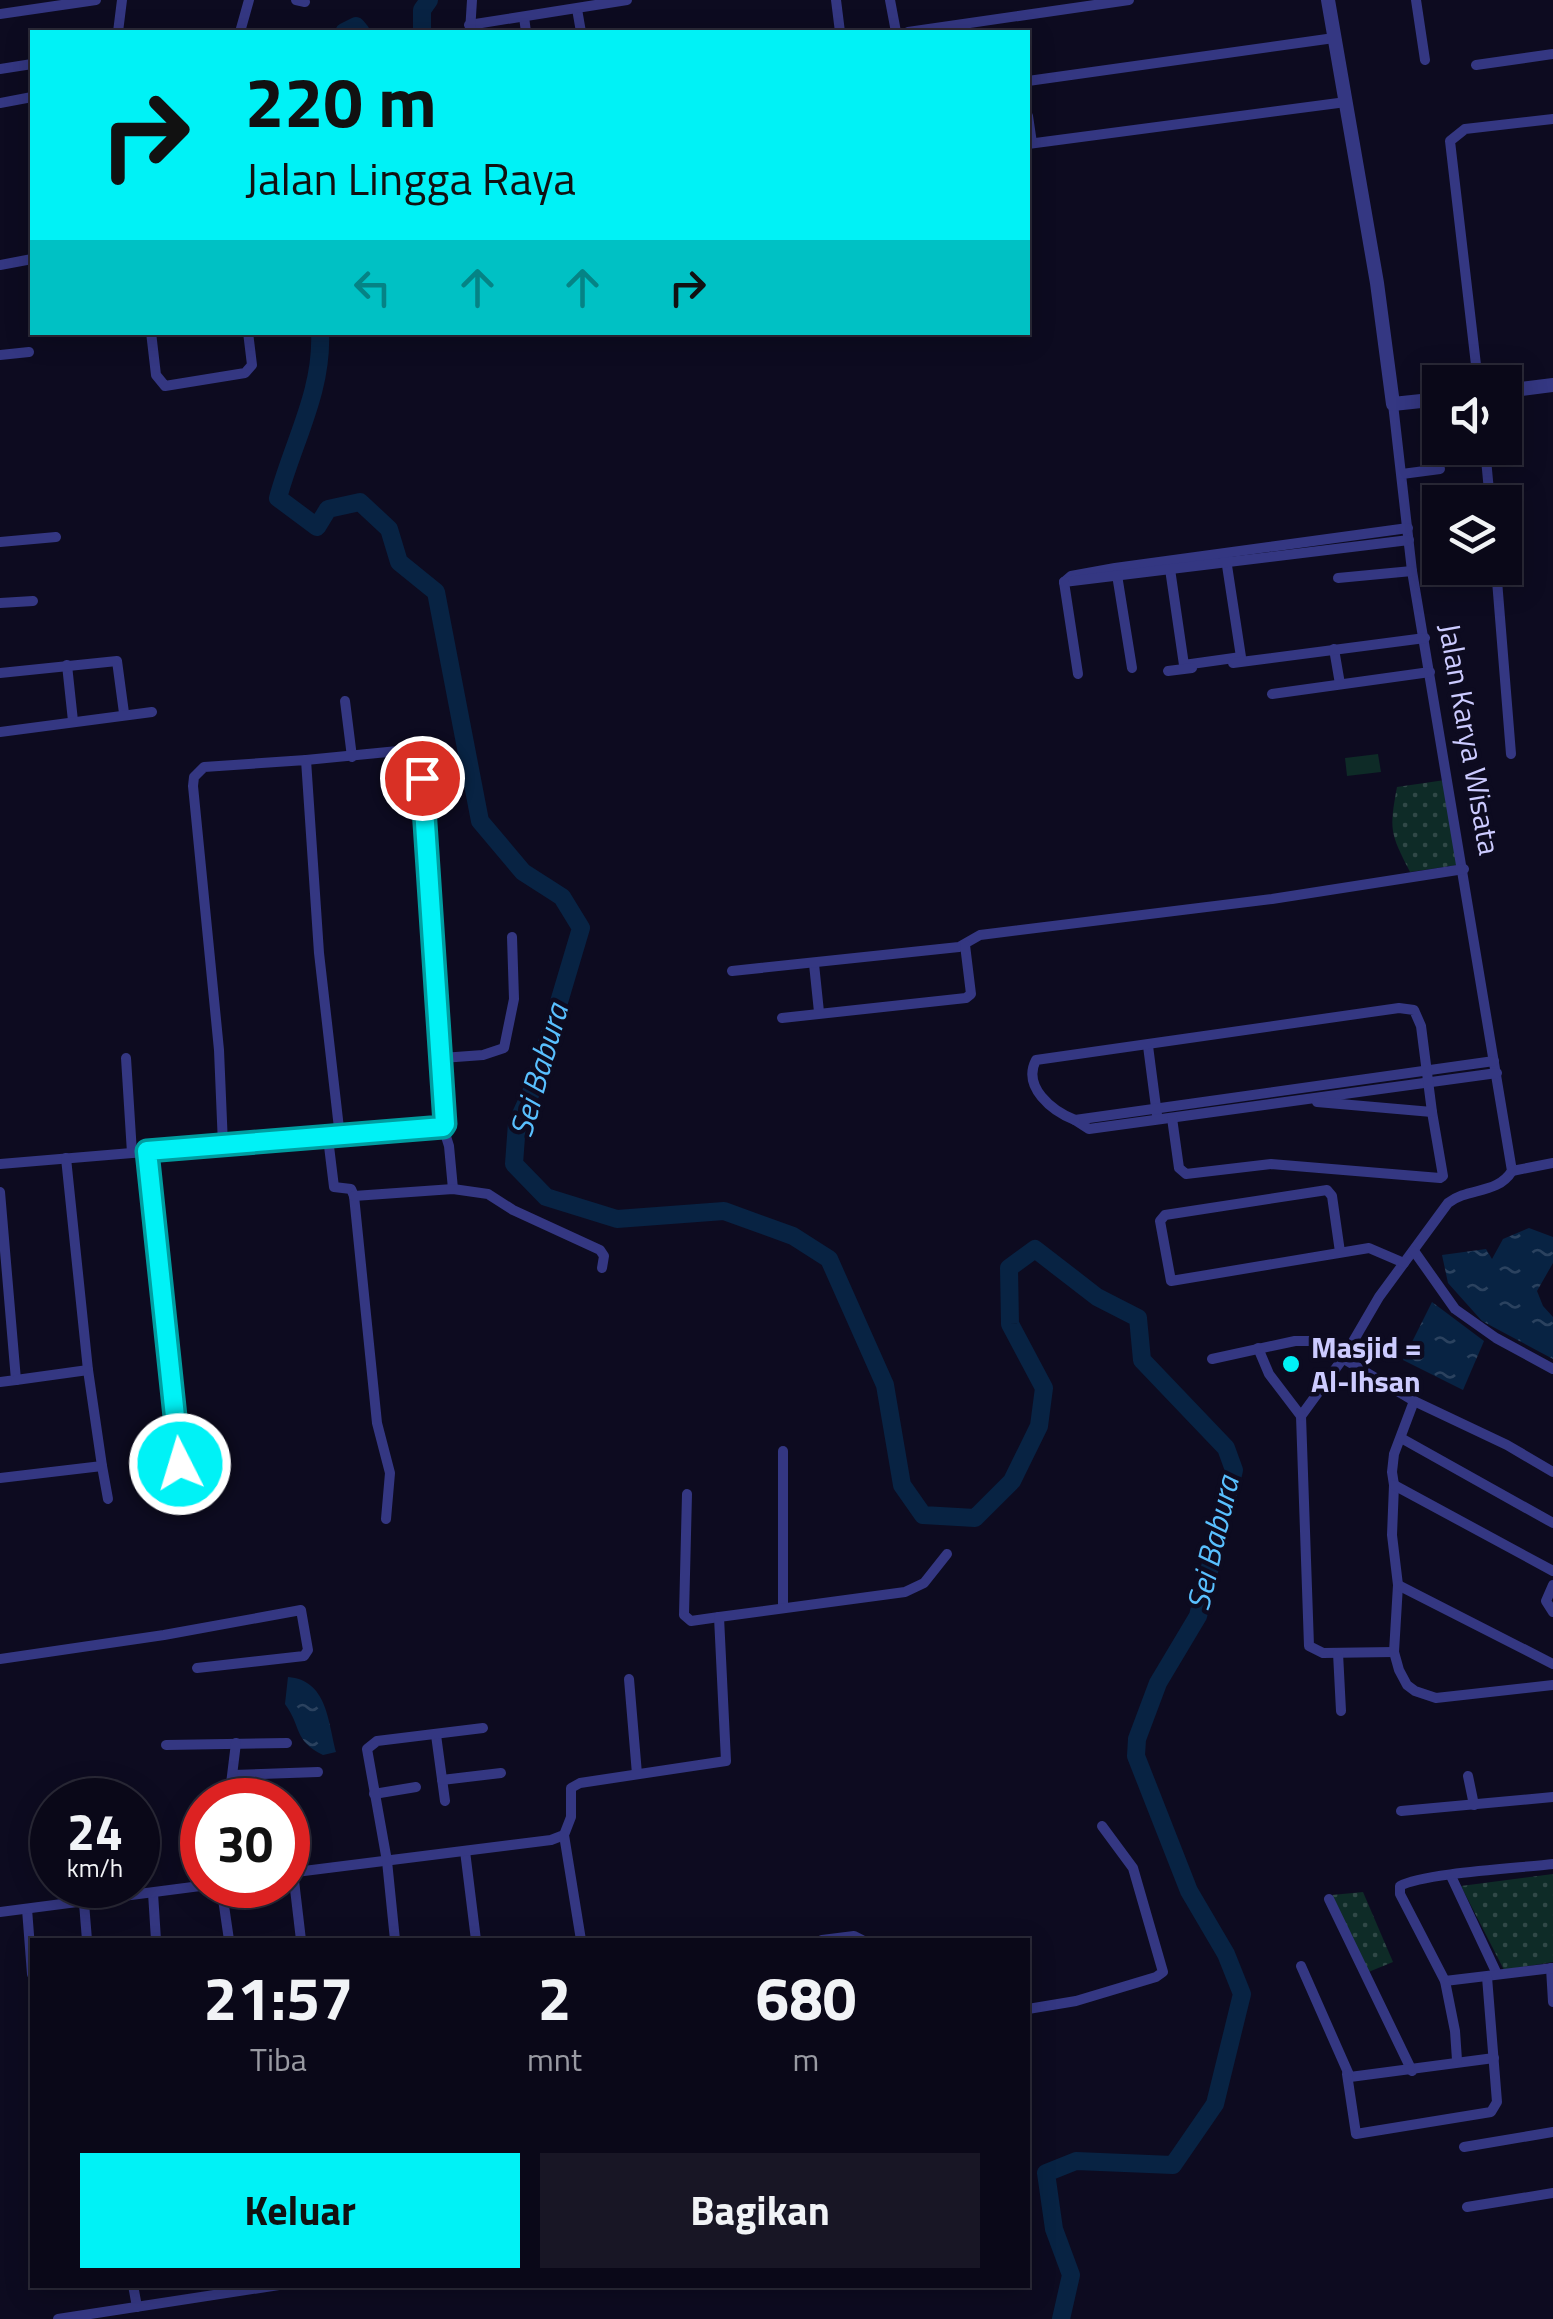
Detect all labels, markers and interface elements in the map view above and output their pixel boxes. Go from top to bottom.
text: 220 m [245,48,437,154]
icon: right [80,70,210,200]
text: Jalan Lingga Raya [245,144,576,212]
icon: left [345,260,400,315]
icon: ahead [450,260,505,315]
icon: ahead [555,260,610,315]
icon: right [660,260,715,315]
map controls [1422,365,1522,585]
button: sound [1422,365,1522,465]
button: layers [1422,485,1522,585]
street label: Jalan Karya Wisata [1427,620,1513,858]
pin [380,736,465,821]
icon: arrive [395,751,450,806]
water label: Sei Babura [496,996,580,1142]
place label: Masjid = Al-Ihsan [1311,1324,1422,1404]
marker: Masjid = Al-Ihsan [1280,1353,1302,1375]
position arrow [128,1412,232,1516]
water label: Sei Babura [1173,1469,1251,1615]
speed limit sign: 30 [180,1778,310,1908]
text: 24 [67,1793,123,1869]
text: km/h [67,1849,123,1887]
text: 21:57 [204,1952,353,2043]
text: 2 [538,1952,571,2043]
text: 680 [756,1952,856,2043]
text: Tiba [250,2035,307,2083]
text: mnt [527,2035,582,2083]
text: m [793,2035,819,2083]
button: Keluar [80,2153,520,2268]
button: Bagikan [540,2153,980,2268]

